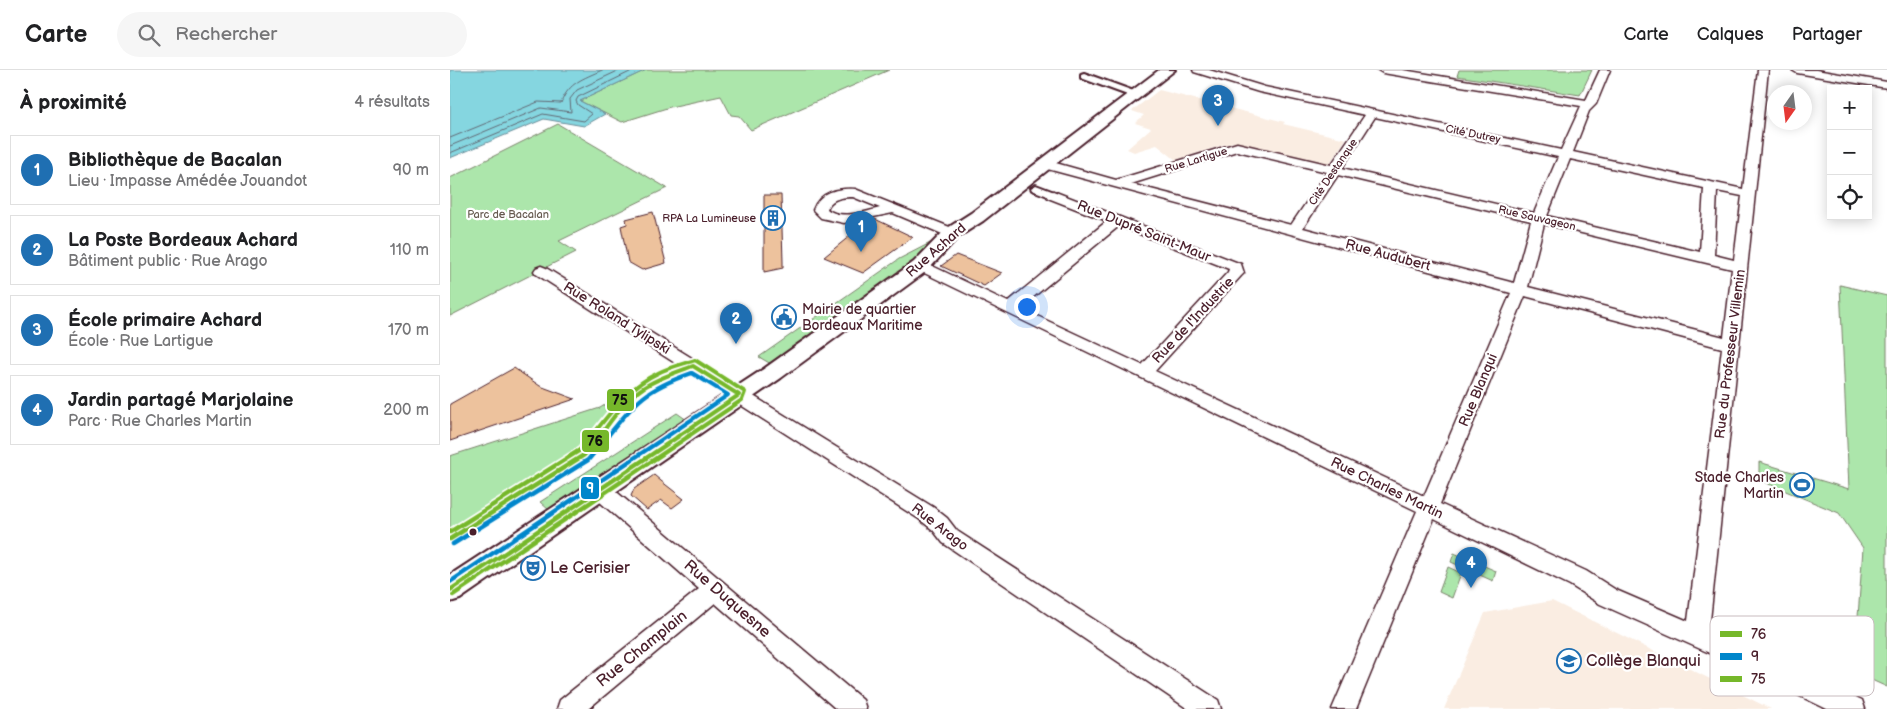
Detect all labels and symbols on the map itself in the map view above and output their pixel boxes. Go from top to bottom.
pin: 3 [1202,85,1234,126]
north arrow [1767,85,1812,130]
street label: Cité Dutrey [1444,122,1502,146]
street label: Cité Destanque [1306,136,1360,208]
street label: Rue Lartigue [1163,144,1229,176]
street label: Rue Dupré Saint-Maur [1075,196,1214,266]
street label: Rue Sauvageon [1497,203,1577,233]
building icon: RPA La Lumineuse [760,205,786,231]
park label: Parc de Bacalan [467,208,549,221]
pin: 1 [845,211,877,252]
place label: RPA La Lumineuse [662,212,756,225]
street label: Rue Achard [902,219,970,281]
street label: Rue Audubert [1344,235,1433,275]
street label: Rue du Professeur Villemin [1711,268,1749,440]
street label: Rue de l'Industrie [1149,273,1237,367]
street label: Rue Roland Tylipski [560,278,674,358]
your location [1014,294,1040,320]
place label: Mairie de quartier Bordeaux Maritime [802,301,922,334]
pin: 2 [720,303,752,344]
public building icon: Mairie de quartier Bordeaux Maritime [771,304,797,330]
street label: Rue Blanqui [1455,351,1501,429]
line badge: 75 [606,388,635,412]
text: 75 [612,392,628,409]
line badge: 76 [581,429,610,453]
text: 76 [587,433,603,450]
street label: Rue Charles Martin [1328,453,1446,523]
place label: Stade Charles Martin [1695,469,1784,502]
sports icon: Stade Charles Martin [1789,472,1815,498]
line badge: 9 [580,476,600,500]
text: 9 [586,480,594,497]
street label: Rue Arago [908,500,972,554]
unlabelled marker [468,527,478,537]
pin: 4 [1455,547,1487,588]
theatre icon: Le Cerisier [520,555,546,581]
street label: Rue Duquesne [680,556,775,642]
place label: Le Cerisier [550,559,630,578]
street label: Rue Champlain [593,607,691,691]
legend [1710,616,1874,696]
text: 76 [1751,626,1767,643]
school or university icon: Collège Blanqui [1556,648,1582,674]
text: 9 [1751,648,1759,665]
place label: Collège Blanqui [1586,652,1701,671]
text: 75 [1751,671,1766,688]

